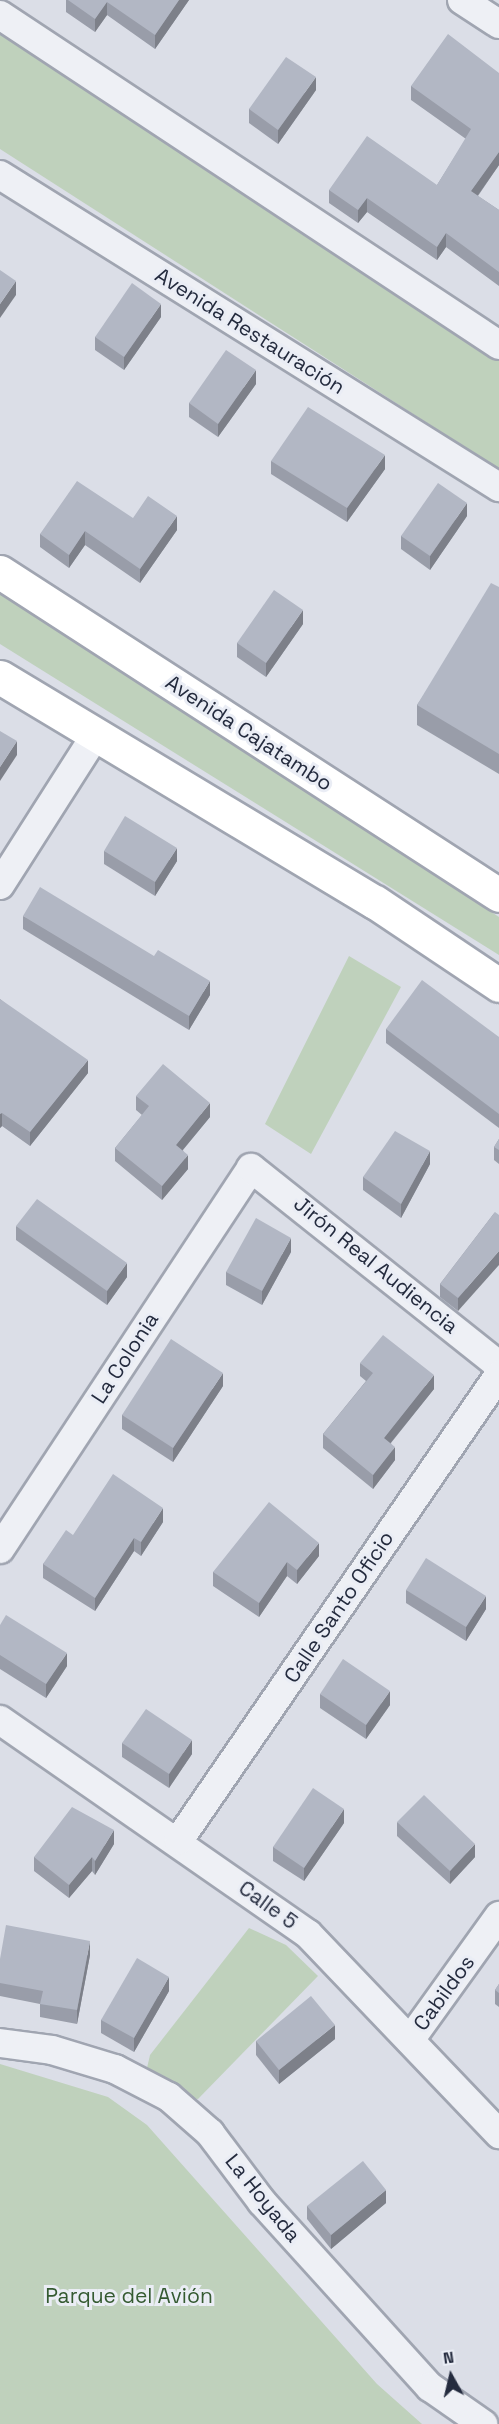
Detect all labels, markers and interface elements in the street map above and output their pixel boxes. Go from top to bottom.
street label: Avenida Restauración [151,262,349,400]
street label: Avenida Cajatambo [161,670,337,796]
street label: Jirón Real Audiencia [289,1191,463,1339]
street label: La Colonia [86,1308,164,1408]
street label: Calle Santo Oficio [279,1526,399,1688]
street label: Calle 5 [234,1875,302,1935]
street label: Cabildos [408,1950,480,2036]
street label: La Hoyada [220,2149,306,2247]
park label: Parque del Avión [45,2283,213,2309]
north arrow [421,2346,481,2406]
text: N [442,2347,455,2369]

